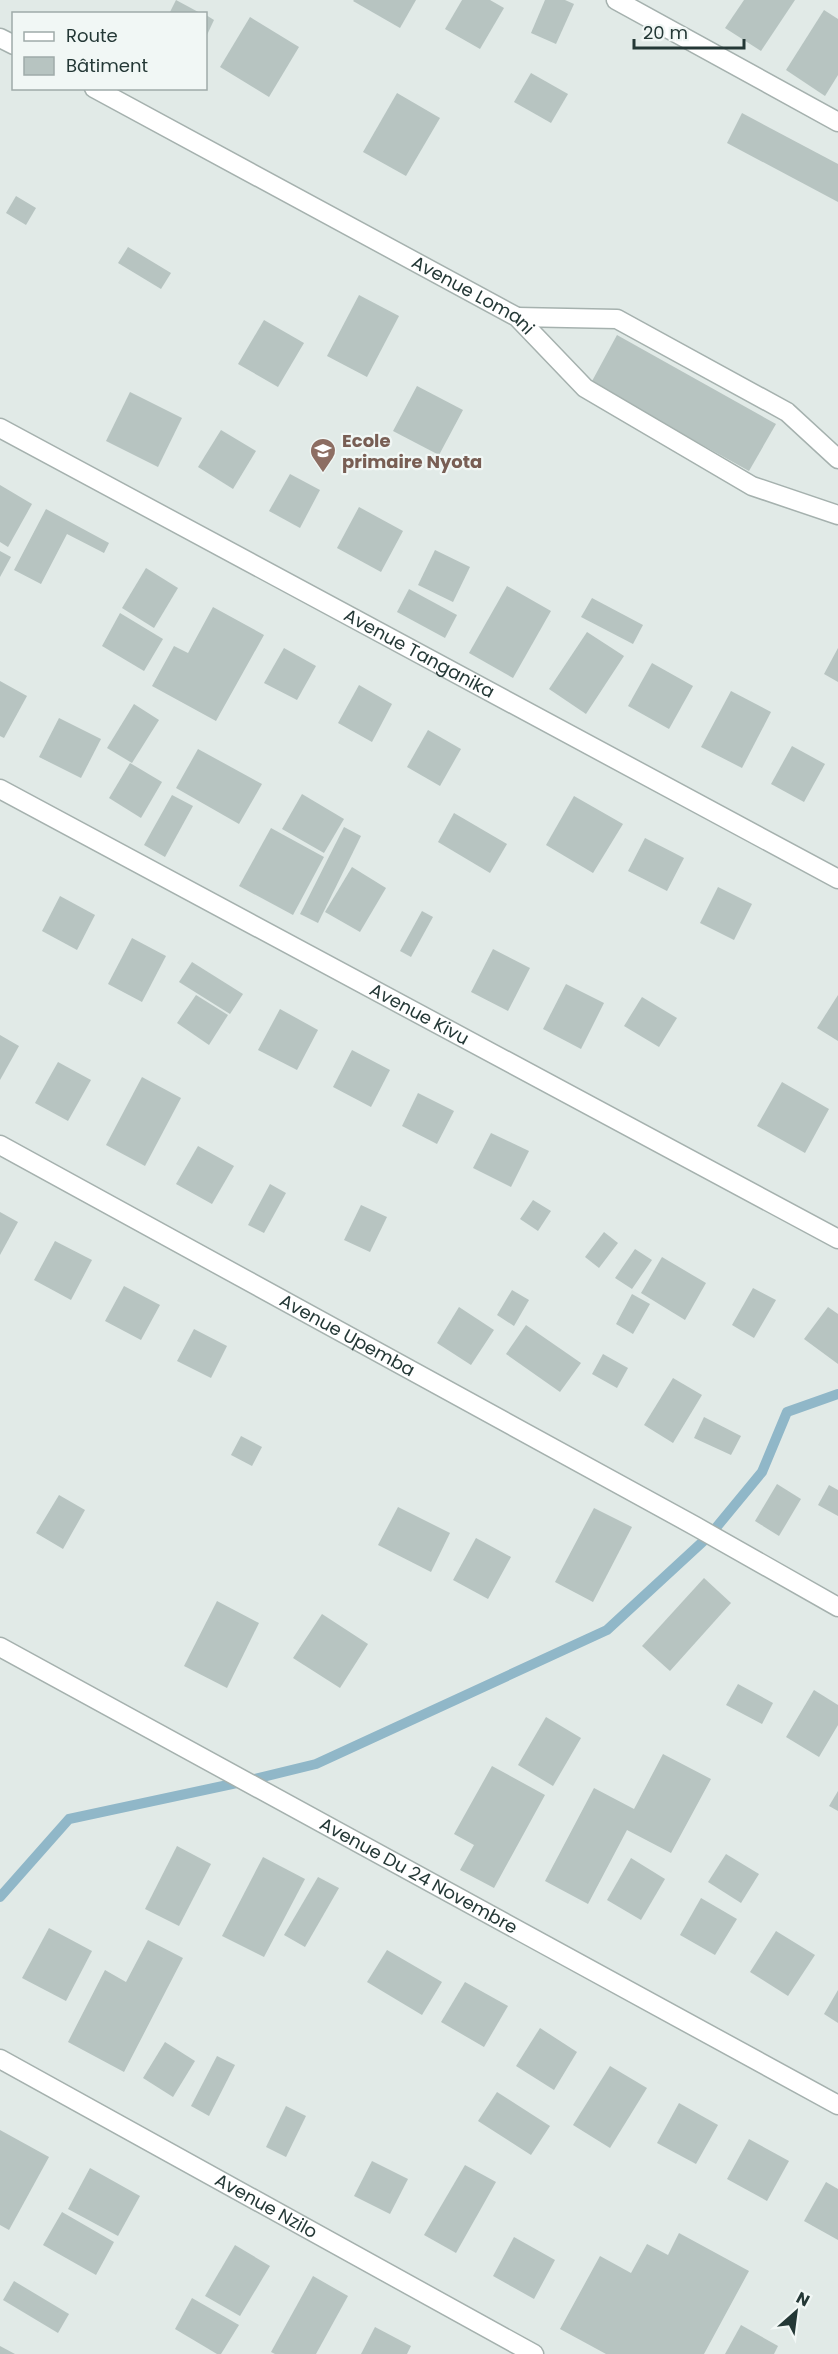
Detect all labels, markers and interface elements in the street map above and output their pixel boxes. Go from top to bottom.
legend [12,12,207,90]
scale bar [634,12,744,50]
text: 20 m [643,20,688,45]
text: Route [66,23,118,48]
text: Bâtiment [66,53,148,78]
street label: Avenue Lomani [407,249,540,340]
place label: Ecole primaire Nyota [342,428,482,474]
school or university icon: Ecole primaire Nyota [308,436,338,474]
street label: Avenue Tanganika [340,602,499,704]
street label: Avenue Kivu [366,977,474,1051]
street label: Avenue Upemba [275,1288,420,1382]
street label: Avenue Du 24 Novembre [315,1811,522,1940]
street label: Avenue Nzilo [211,2167,322,2244]
north arrow [766,2282,826,2342]
text: N [792,2286,814,2312]

